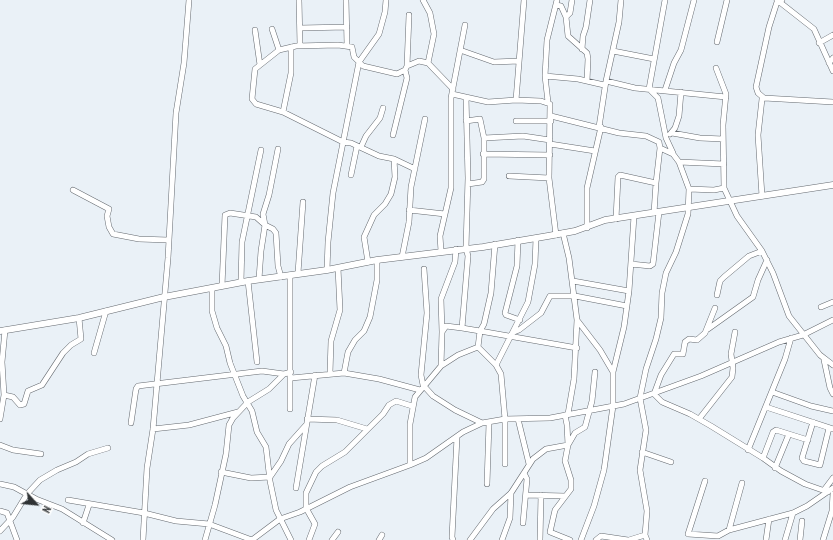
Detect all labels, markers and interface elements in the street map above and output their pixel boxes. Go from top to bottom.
north arrow [16,484,56,524]
text: N [39,504,54,515]

